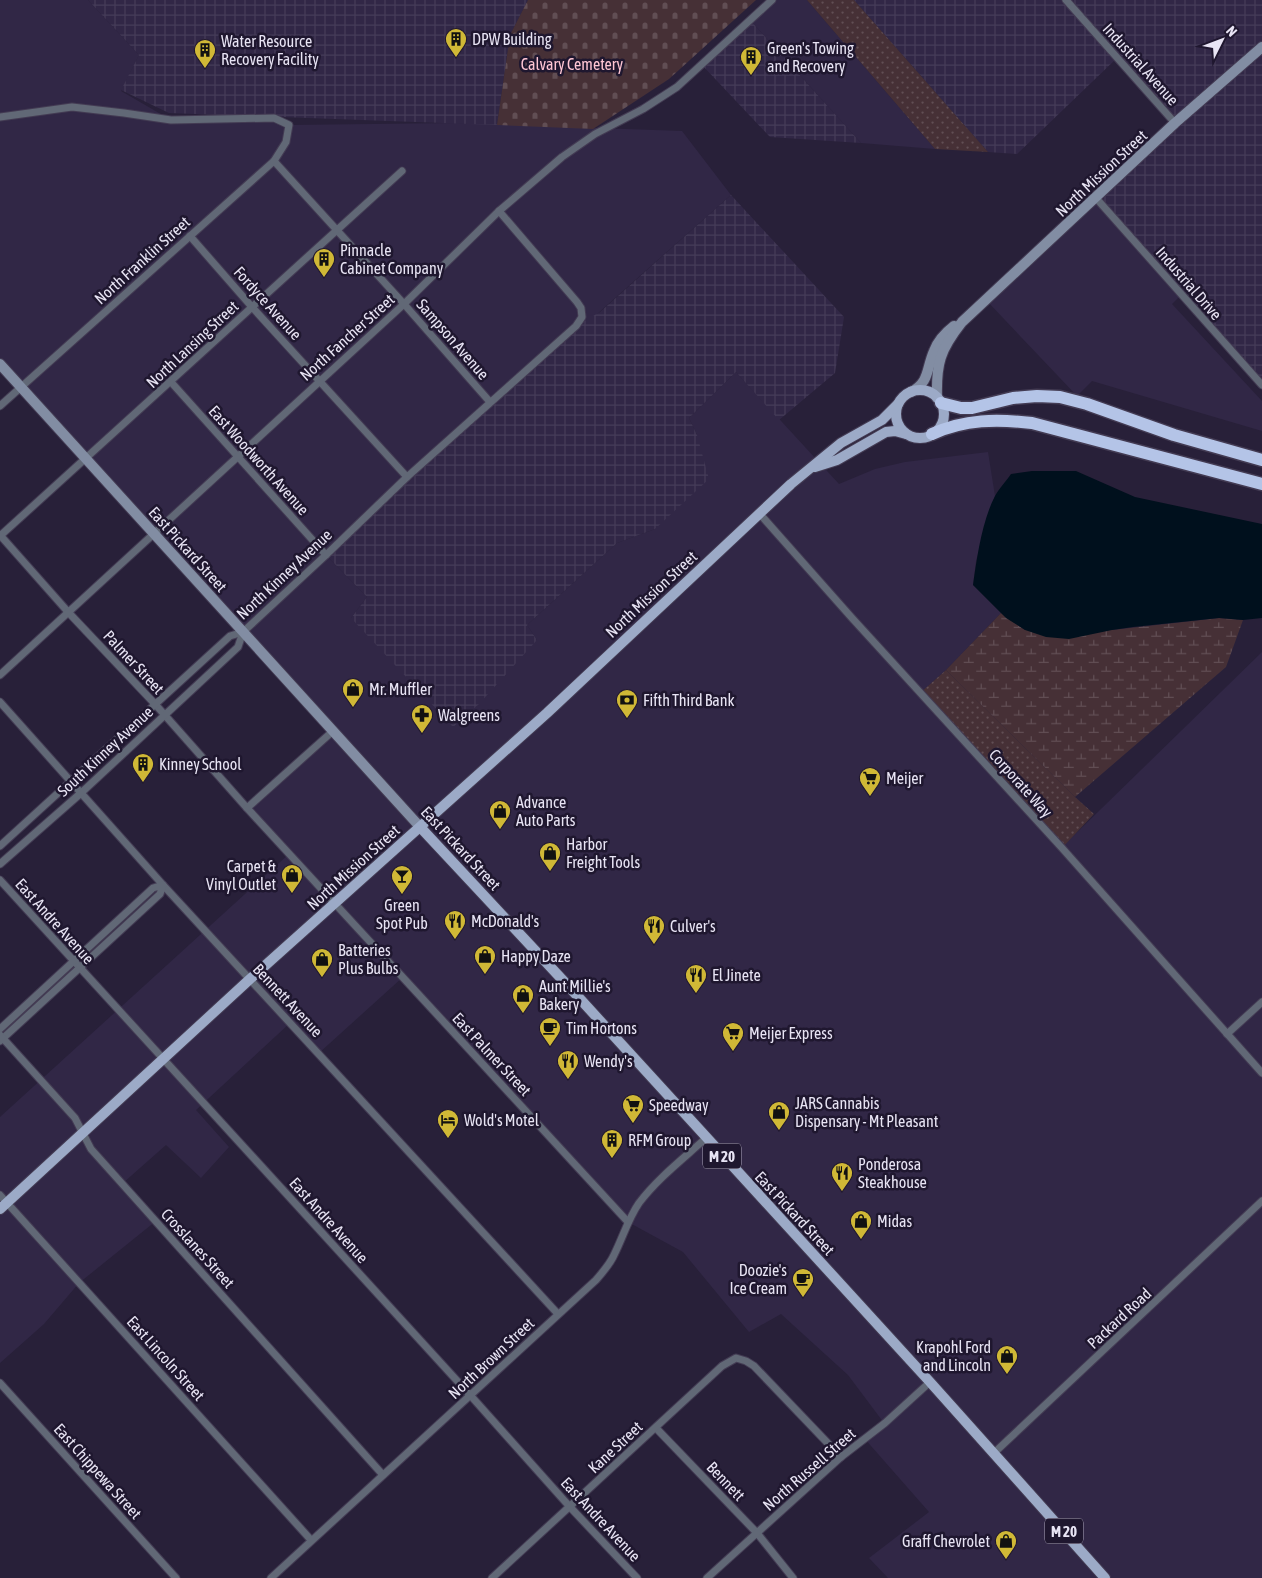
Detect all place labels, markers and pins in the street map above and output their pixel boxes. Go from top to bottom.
building icon: DPW Building [444,27,468,58]
place label: DPW Building [472,30,552,49]
place label: Water Resource Recovery Facility [221,32,319,69]
building icon: Water Resource Recovery Facility [193,38,217,69]
place label: Green's Towing and Recovery [767,39,854,76]
building icon: Green's Towing and Recovery [739,45,763,76]
place label: Pinnacle Cabinet Company [340,241,444,278]
building icon: Pinnacle Cabinet Company [312,247,336,278]
shop icon: Mr. Muffler [341,677,365,708]
place label: Mr. Muffler [369,680,432,698]
bank icon: Fifth Third Bank [615,688,639,719]
place label: Fifth Third Bank [643,691,735,709]
pharmacy icon: Walgreens [410,703,434,734]
place label: Walgreens [438,706,500,725]
building icon: Kinney School [131,752,155,783]
place label: Kinney School [159,755,242,774]
supermarket icon: Meijer [858,766,882,797]
place label: Meijer [886,769,924,788]
place label: Advance Auto Parts [516,793,576,829]
shop icon: Advance Auto Parts [488,799,512,830]
place label: Harbor Freight Tools [566,835,641,872]
shop icon: Harbor Freight Tools [538,841,562,872]
place label: Carpet & Vinyl Outlet [206,857,277,894]
shop icon: Carpet & Vinyl Outlet [280,863,304,894]
bar icon: Green Spot Pub [390,864,414,895]
place label: Green Spot Pub [376,896,428,933]
restaurant icon: McDonald's [443,909,467,940]
place label: McDonald's [471,912,540,930]
restaurant icon: Culver's [642,914,666,945]
place label: Culver's [670,917,716,935]
place label: Batteries Plus Bulbs [338,941,399,977]
shop icon: Happy Daze [473,944,497,975]
shop icon: Batteries Plus Bulbs [310,947,334,978]
place label: Happy Daze [501,947,571,966]
restaurant icon: El Jinete [684,963,708,994]
place label: El Jinete [712,966,761,984]
place label: Aunt Millie's Bakery [539,977,611,1014]
shop icon: Aunt Millie's Bakery [511,983,535,1014]
cafe icon: Tim Hortons [538,1016,562,1047]
place label: Tim Hortons [566,1019,637,1037]
supermarket icon: Meijer Express [721,1021,745,1052]
place label: Meijer Express [749,1024,833,1043]
restaurant icon: Wendy's [556,1049,580,1080]
place label: Wendy's [584,1052,633,1071]
supermarket icon: Speedway [621,1093,645,1124]
place label: JARS Cannabis Dispensary - Mt Pleasant [795,1094,939,1131]
place label: Speedway [649,1096,709,1115]
shop icon: JARS Cannabis Dispensary - Mt Pleasant [767,1100,791,1131]
hotel icon: Wold's Motel [436,1108,460,1139]
place label: Wold's Motel [464,1111,540,1129]
building icon: RFM Group [600,1128,624,1159]
place label: RFM Group [628,1131,691,1150]
place label: Ponderosa Steakhouse [858,1155,927,1191]
restaurant icon: Ponderosa Steakhouse [830,1161,854,1192]
shop icon: Midas [849,1209,873,1240]
place label: Midas [877,1212,912,1230]
place label: Doozie's Ice Cream [729,1261,787,1297]
cafe icon: Doozie's Ice Cream [791,1267,815,1298]
place label: Krapohl Ford and Lincoln [916,1338,991,1374]
shop icon: Krapohl Ford and Lincoln [995,1344,1019,1375]
shop icon: Graff Chevrolet [994,1529,1018,1560]
place label: Graff Chevrolet [902,1532,990,1550]

